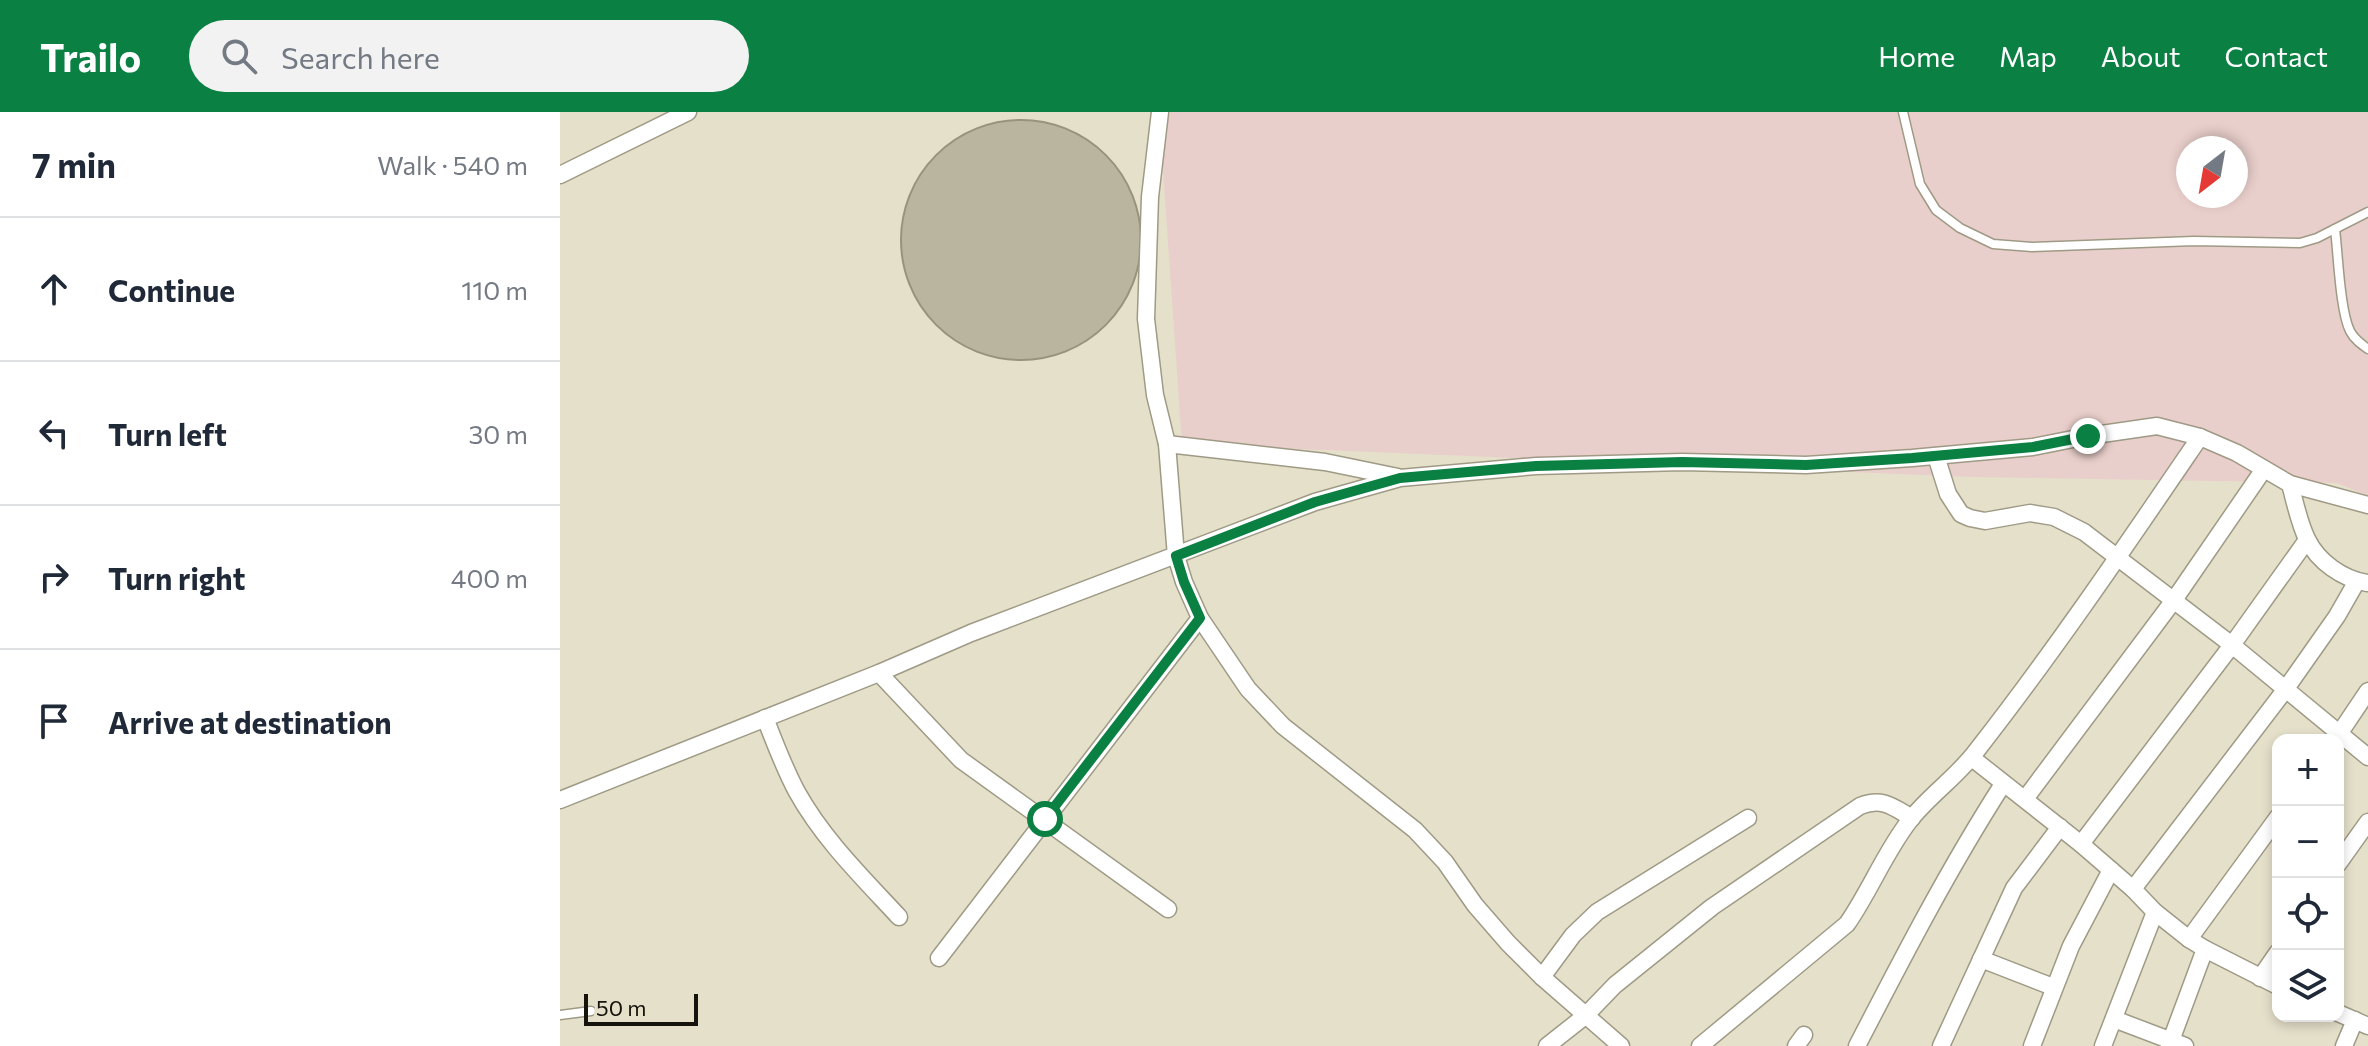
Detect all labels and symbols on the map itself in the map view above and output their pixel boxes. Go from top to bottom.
north arrow [2176,136,2248,208]
route end [2070,418,2106,454]
route start [1027,801,1063,837]
scale bar [584,990,698,1026]

